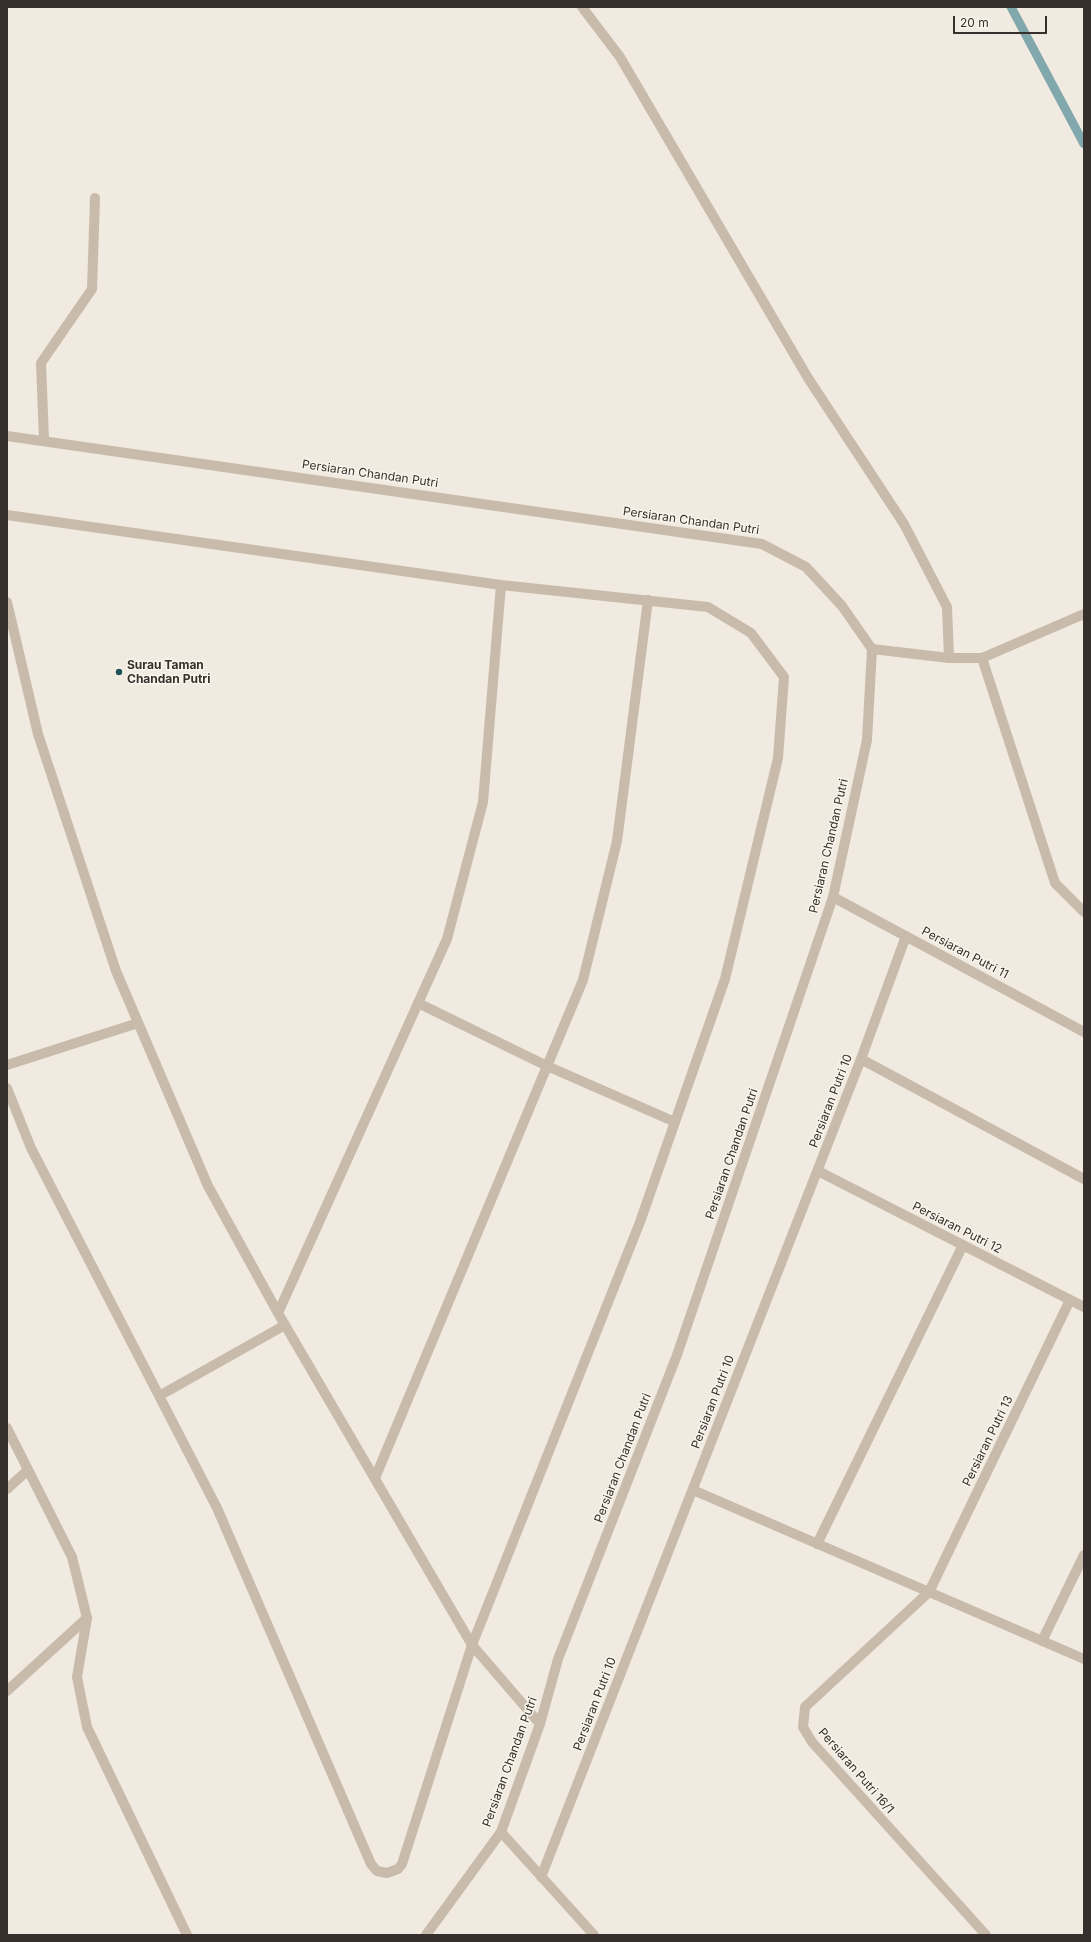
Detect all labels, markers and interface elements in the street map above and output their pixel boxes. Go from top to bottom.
scale bar [955,8,1049,34]
text: 20 m [960,15,989,30]
street label: Persiaran Chandan Putri [301,457,439,491]
street label: Persiaran Chandan Putri [622,504,760,538]
place label: Surau Taman Chandan Putri [127,658,210,686]
marker: Surau Taman Chandan Putri [114,667,124,677]
street label: Persiaran Chandan Putri [807,777,851,915]
street label: Persiaran Putri 11 [919,924,1011,982]
street label: Persiaran Putri 10 [807,1052,855,1150]
street label: Persiaran Chandan Putri [703,1087,761,1221]
street label: Persiaran Putri 12 [910,1199,1004,1257]
street label: Persiaran Putri 10 [689,1353,737,1451]
street label: Persiaran Chandan Putri [592,1391,654,1525]
street label: Persiaran Putri 13 [960,1393,1016,1489]
street label: Persiaran Putri 10 [571,1655,619,1753]
street label: Persiaran Chandan Putri [480,1695,540,1829]
street label: Persiaran Putri 16/1 [815,1726,897,1816]

